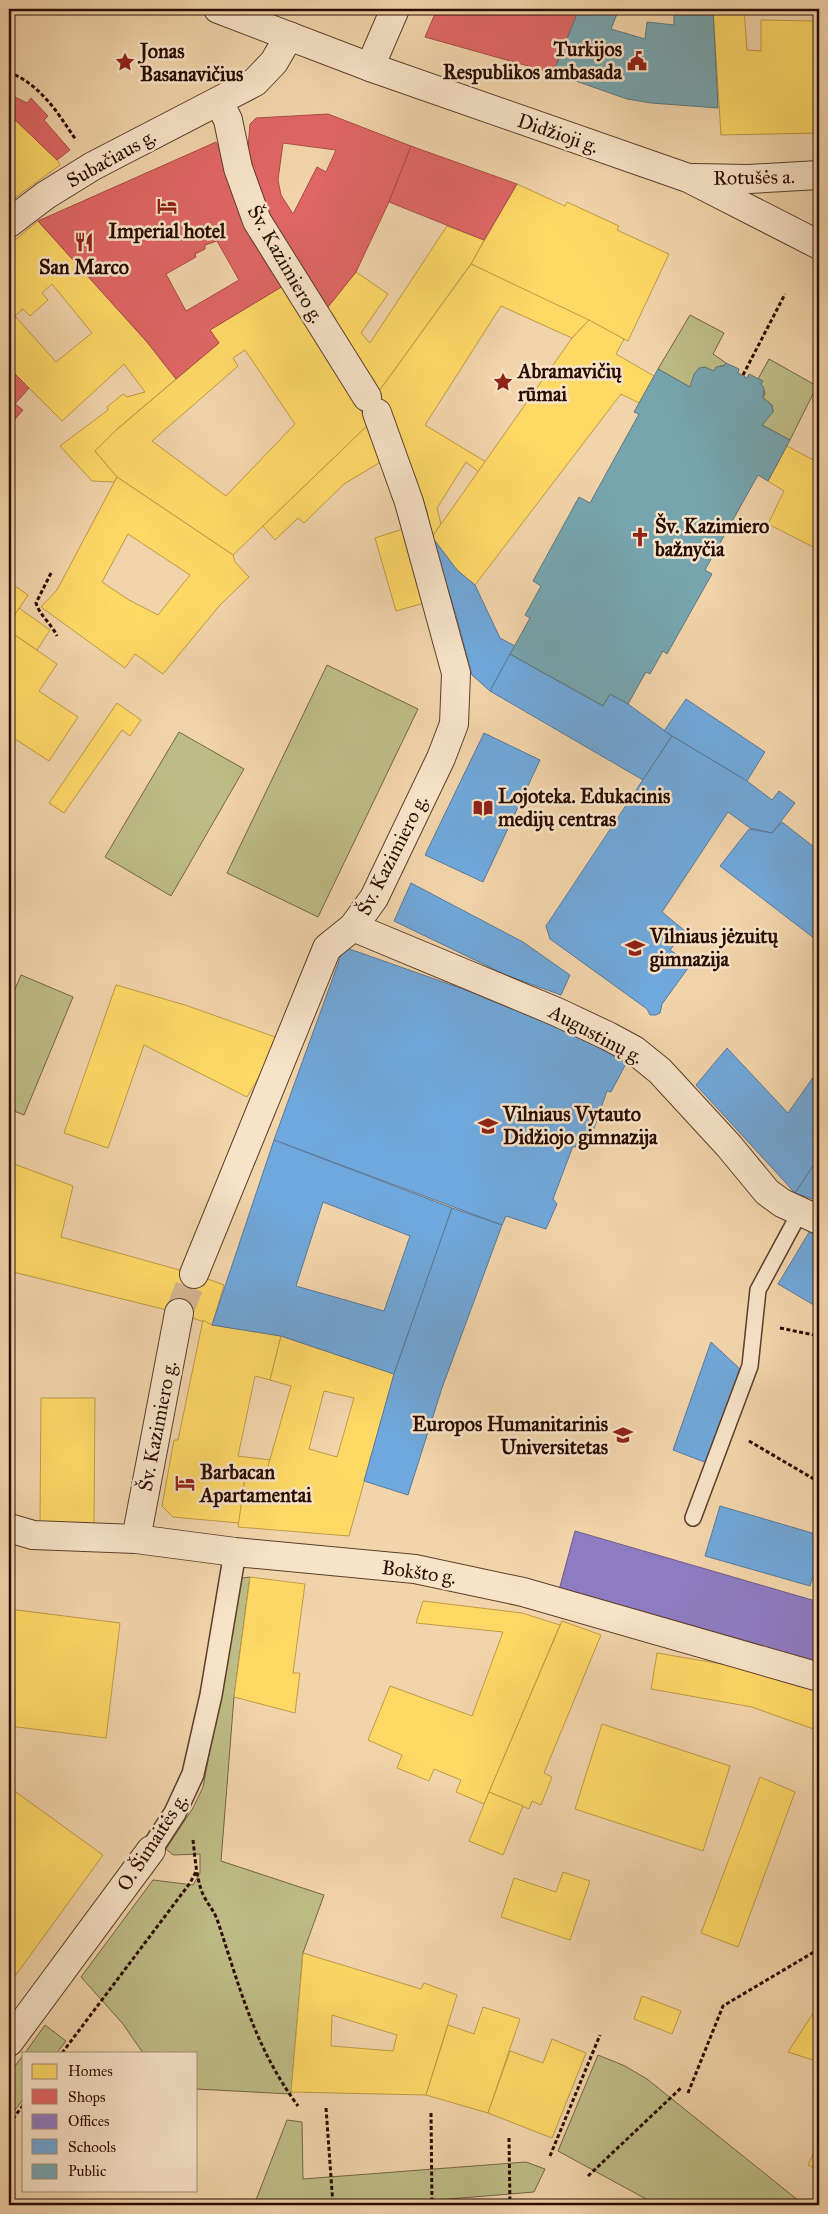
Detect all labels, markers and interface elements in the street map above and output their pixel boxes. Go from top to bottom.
place label: Turkijos Respublikos ambasada [443,37,623,85]
place label: Jonas Basanavičius [137,39,244,86]
public building icon: Turkijos Respublikos ambasada [626,50,648,72]
place icon: Jonas Basanavičius [114,51,136,73]
street label: Didžioji g. [514,108,602,159]
street label: Subačiaus g. [62,124,160,193]
street label: Rotušės a. [713,164,795,190]
hotel icon: Imperial hotel [156,195,178,217]
street label: Šv. Kazimiero g. [242,200,330,328]
place label: Imperial hotel [109,219,226,244]
restaurant icon: San Marco [73,231,95,253]
place label: San Marco [39,255,129,279]
place label: Abramavičių rūmai [516,359,622,406]
place icon: Abramavičių rūmai [492,371,514,393]
place label: Šv. Kazimiero bažnyčia [654,512,769,562]
church icon: Šv. Kazimiero bažnyčia [629,526,651,548]
place label: Lojoteka. Edukacinis medijų centras [497,784,671,832]
street label: Šv. Kazimiero g. [350,790,434,920]
library icon: Lojoteka. Edukacinis medijų centras [472,797,494,819]
place label: Vilniaus jėzuitų gimnazija [649,924,778,972]
school or university icon: Vilniaus jėzuitų gimnazija [624,937,646,959]
street label: Augustinų g. [543,999,647,1070]
place label: Vilniaus Vytauto Didžiojo gimnazija [502,1102,658,1150]
school or university icon: Vilniaus Vytauto Didžiojo gimnazija [477,1115,499,1137]
street label: Šv. Kazimiero g. [132,1359,182,1493]
place label: Europos Humanitarinis Universitetas [412,1412,609,1459]
school or university icon: Europos Humanitarinis Universitetas [612,1424,634,1446]
place label: Barbacan Apartamentai [198,1460,312,1508]
hotel icon: Barbacan Apartamentai [174,1472,196,1494]
street label: Bokšto g. [380,1555,458,1590]
street label: O. Šimaitės g. [111,1788,193,1896]
legend [22,2052,198,2192]
text: Homes [68,2062,113,2080]
text: Shops [68,2088,106,2106]
text: Offices [68,2112,109,2130]
text: Schools [68,2138,116,2156]
text: Public [68,2162,106,2180]

